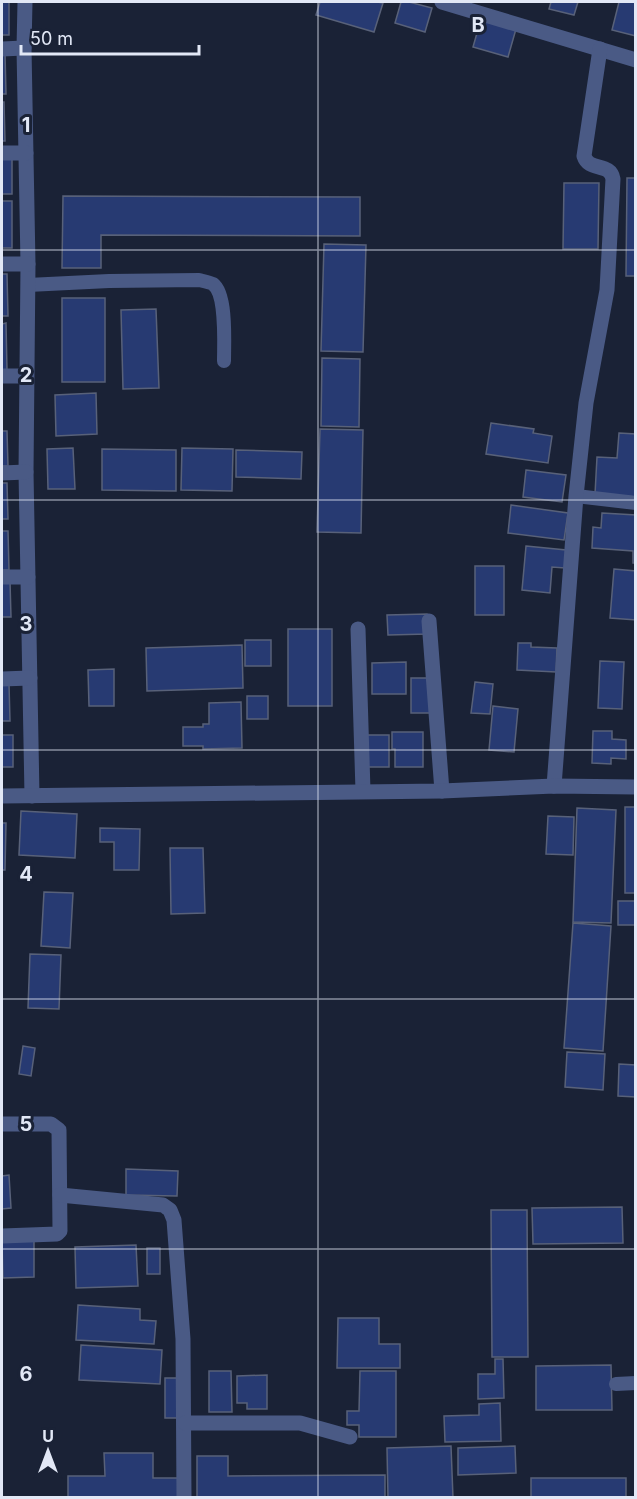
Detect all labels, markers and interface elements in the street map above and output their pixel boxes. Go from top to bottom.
text: B [471,13,485,37]
scale bar [21,18,200,56]
text: 50 m [30,28,73,49]
text: 1 [22,113,30,137]
text: 2 [20,363,32,387]
text: 3 [20,612,32,636]
text: 4 [19,862,33,886]
text: 5 [20,1112,32,1136]
text: 6 [20,1362,33,1386]
north arrow [18,1421,78,1481]
text: U [42,1426,54,1446]

